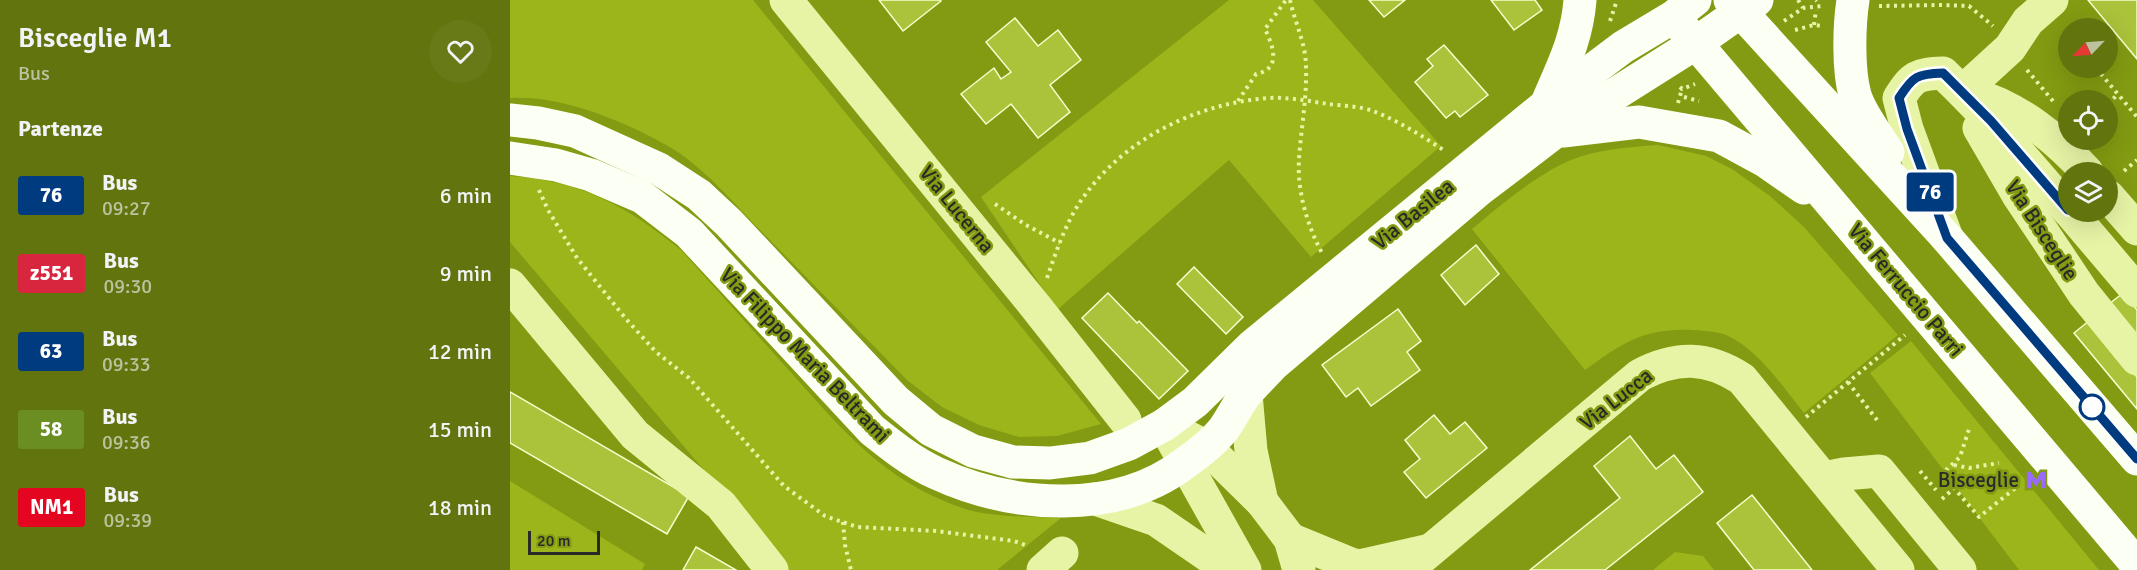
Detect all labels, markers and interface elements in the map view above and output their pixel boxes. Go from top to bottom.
north arrow [2058,18,2118,78]
map controls [2058,18,2118,222]
button: heart [429,20,492,83]
text: Bisceglie M1 [18,21,172,55]
text: Bus [18,61,50,86]
button: locate [2058,90,2118,150]
text: Partenze [18,115,103,142]
street label: Via Lucerna [914,160,1000,258]
button: layers [2058,162,2118,222]
text: Bus [102,169,137,196]
line badge: 76 [1903,172,1957,212]
street label: Via Basilea [1367,173,1459,255]
street label: Via Bisceglie [2000,175,2084,285]
text: 76 [1919,179,1941,205]
text: 76 [40,182,62,208]
text: 6 min [440,182,492,209]
text: 09:27 [102,196,151,221]
street label: Via Ferruccio Parri [1843,218,1969,362]
text: Bus [103,247,139,274]
text: z551 [30,260,73,286]
text: 9 min [440,260,492,287]
street label: Via Filippo Maria Beltrami [715,262,895,448]
text: 09:30 [103,274,152,299]
text: Bus [102,325,137,352]
text: 63 [40,338,62,364]
text: 12 min [428,338,492,365]
text: 09:33 [102,352,151,377]
street label: Via Lucca [1574,363,1658,435]
unlabelled marker [2079,394,2105,420]
text: Bus [102,403,137,430]
text: 58 [40,416,62,442]
text: 15 min [428,416,492,443]
text: 09:36 [102,430,151,455]
place label: Bisceglie [1938,467,2019,493]
metro station icon: Bisceglie [2024,468,2048,492]
text: Bus [103,481,139,508]
text: NM1 [30,494,73,520]
text: 18 min [428,494,492,521]
text: 09:39 [103,508,152,533]
scale bar [528,528,600,556]
text: 20 m [537,531,571,551]

